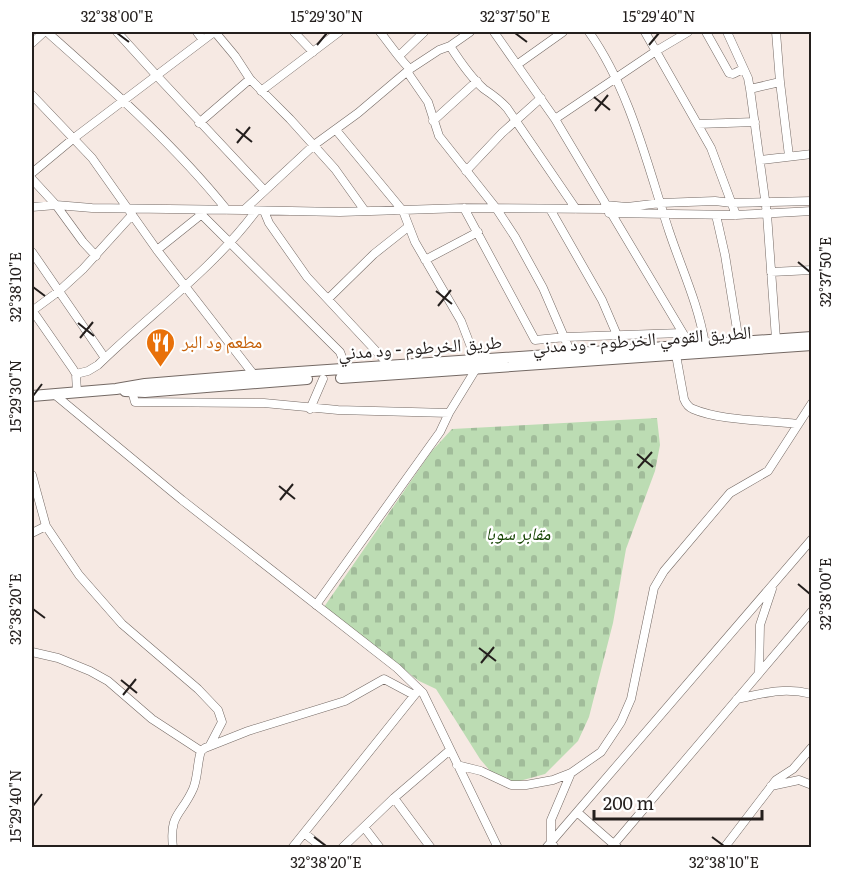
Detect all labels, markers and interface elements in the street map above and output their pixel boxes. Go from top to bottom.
text: 32°38'00"E [81,4,153,27]
text: 15°29'30"N [291,4,363,27]
text: 32°37'50"E [480,4,550,27]
text: 15°29'40"N [623,4,695,27]
text: 32°37'50"E [813,237,836,307]
text: 32°38'10"E [3,252,26,322]
street label: الطريق القومي الخرطوم - ود مدني [532,317,752,362]
restaurant icon: مطعم ود البر [145,326,177,368]
place label: مطعم ود البر [181,327,262,354]
street label: طريق الخرطوم - ود مدني [337,327,503,368]
text: 15°29'30"N [3,360,26,432]
park label: مقابر سوبا [485,519,551,546]
text: 32°38'00"E [813,558,836,630]
text: 32°38'20"E [3,573,26,645]
text: 15°29'40"N [3,770,26,842]
scale bar [594,783,762,821]
text: 200 m [603,789,654,816]
text: 32°38'20"E [290,850,362,873]
text: 32°38'10"E [689,850,759,873]

